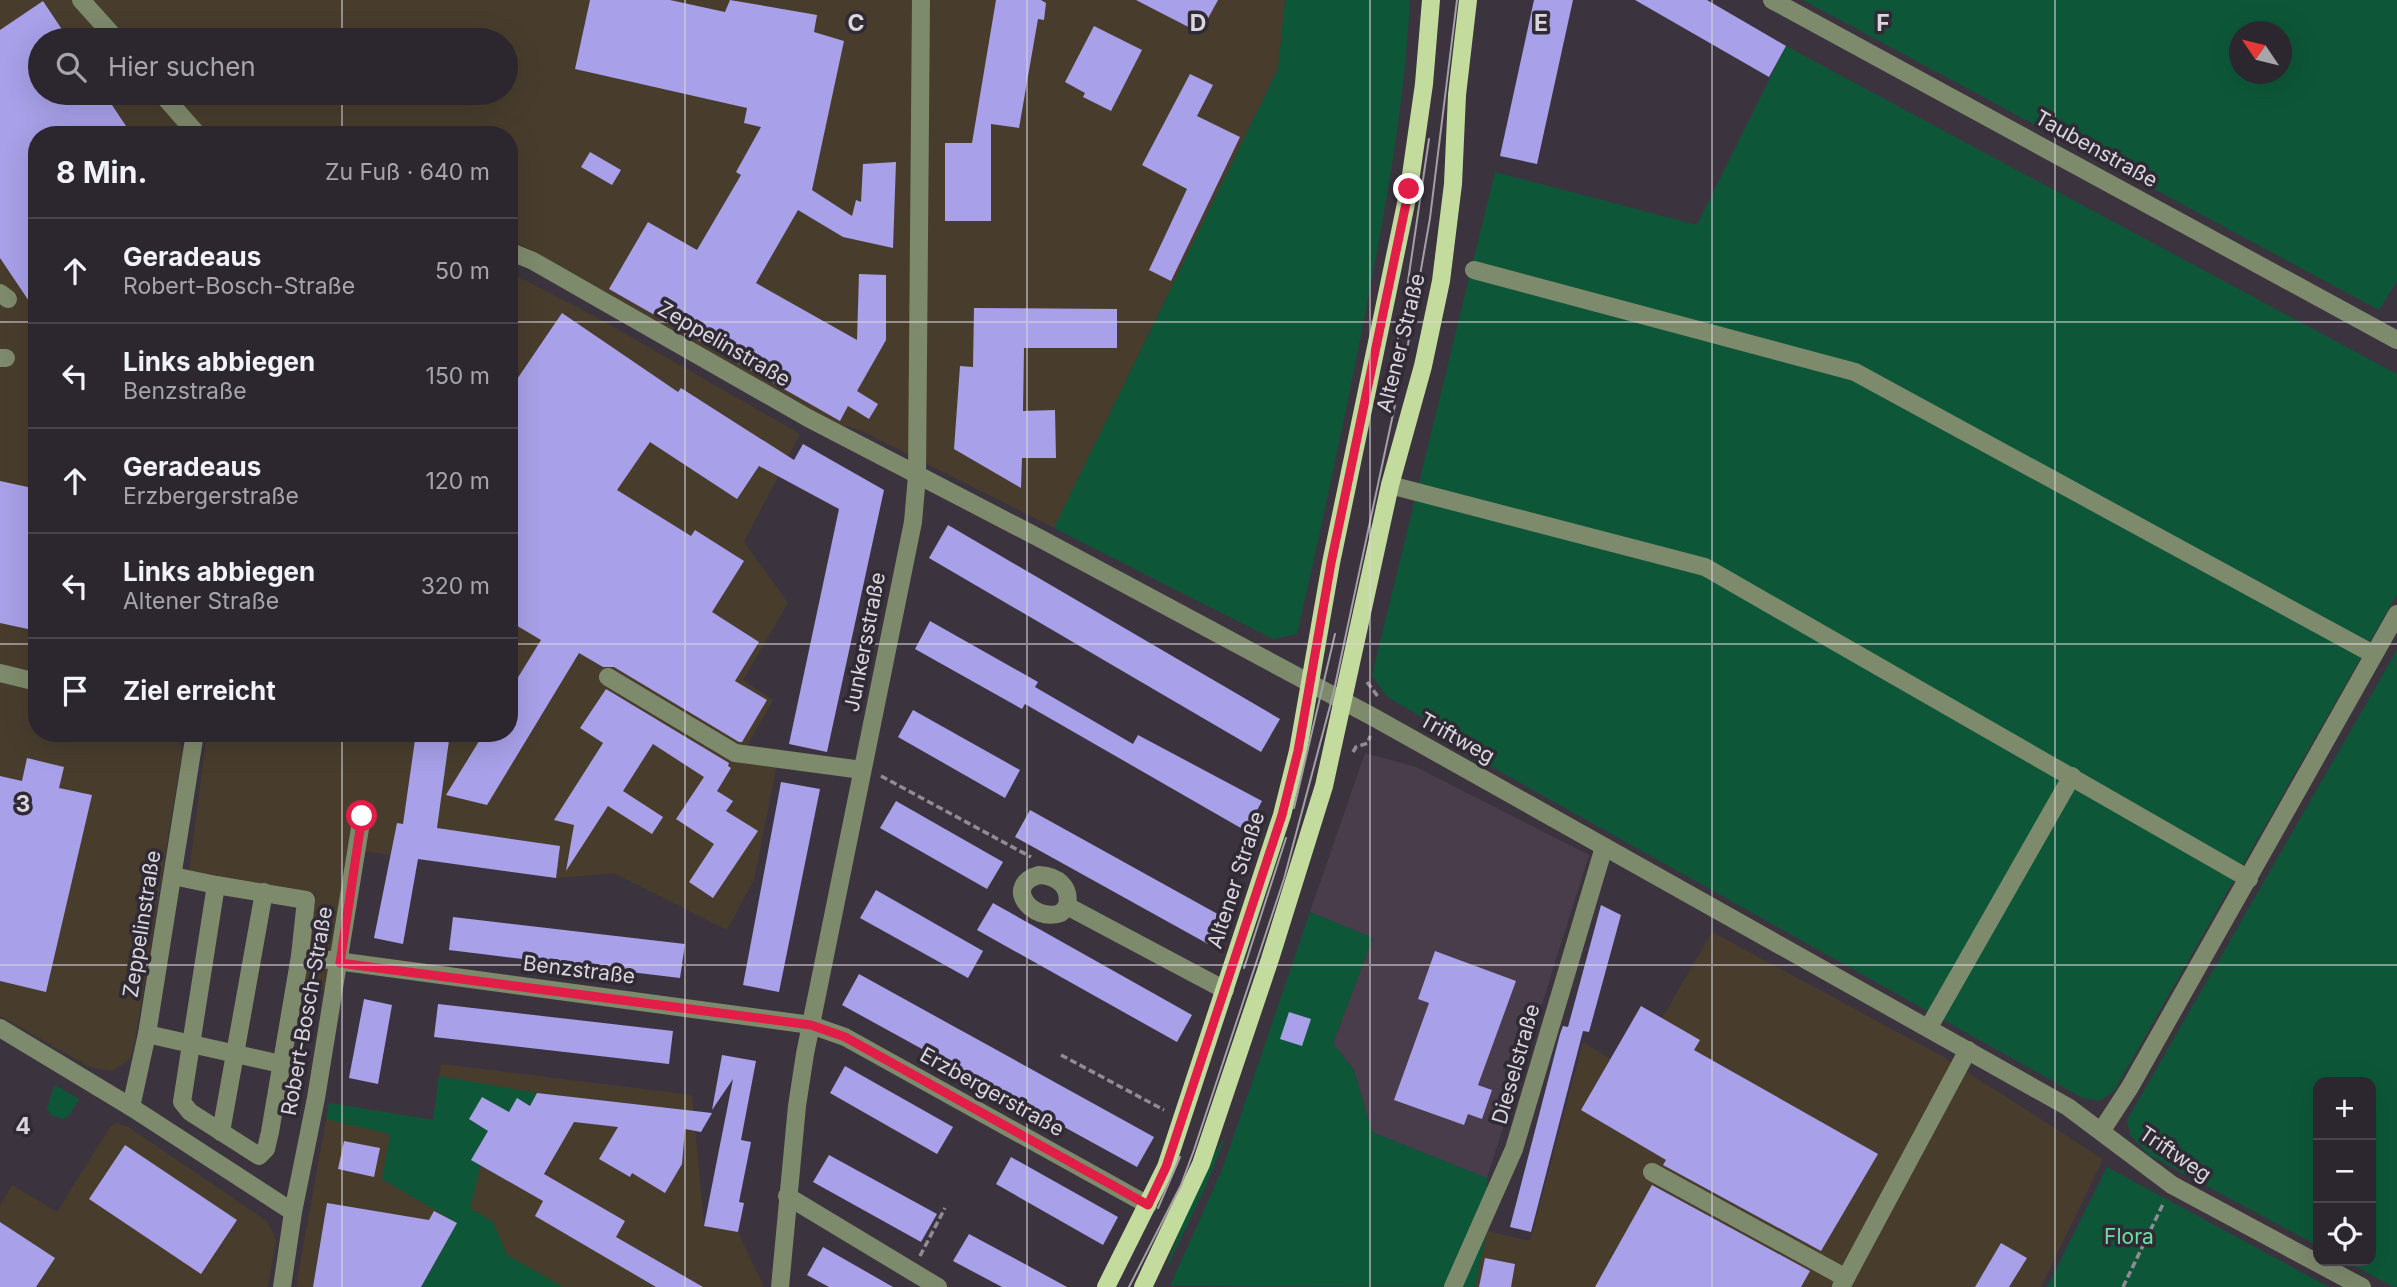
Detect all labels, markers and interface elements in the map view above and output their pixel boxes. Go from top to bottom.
text: C [847,9,865,37]
text: D [1190,9,1206,37]
text: E [1534,9,1548,37]
text: F [1876,9,1890,37]
north arrow [2229,21,2292,84]
search box [28,28,518,105]
icon: search [52,48,90,86]
text: Hier suchen [108,51,256,82]
street label: Taubenstraße [2030,105,2162,193]
text: 8 Min. [56,154,147,190]
text: Zu Fuß · 640 m [325,158,490,186]
route end [1393,173,1424,204]
text: Geradeaus [123,241,261,272]
icon: ahead [56,252,94,290]
text: 50 m [435,257,490,285]
street label: Altener Straße [1371,271,1430,415]
text: Robert-Bosch-Straße [123,272,355,300]
street label: Zeppelinstraße [654,296,795,392]
text: Links abbiegen [123,346,315,377]
icon: left [56,357,94,395]
text: 150 m [426,362,490,390]
text: Benzstraße [123,377,247,405]
text: Geradeaus [123,451,261,482]
icon: ahead [56,462,94,500]
text: 120 m [425,467,490,495]
text: Erzbergerstraße [123,482,299,510]
text: Links abbiegen [123,556,315,587]
icon: left [56,567,94,605]
street label: Junkersstraße [839,570,890,714]
text: 320 m [421,572,490,600]
text: Altener Straße [123,587,279,615]
icon: arrive [56,672,94,710]
text: Ziel erreicht [123,675,276,706]
street label: Triftweg [1415,707,1499,768]
text: 3 [16,790,30,818]
route start [346,800,377,831]
street label: Altener Straße [1202,808,1269,951]
street label: Zeppelinstraße [118,848,165,999]
street label: Robert-Bosch-Straße [276,904,337,1117]
street label: Benzstraße [522,950,637,989]
street label: Dieselstraße [1486,1001,1545,1127]
street label: Erzbergerstraße [916,1042,1069,1141]
map controls [2313,1077,2376,1266]
button: + [2313,1077,2376,1140]
text: 4 [15,1112,31,1140]
street label: Triftweg [2134,1120,2216,1187]
button: − [2313,1140,2376,1203]
button: locate [2313,1203,2376,1266]
park label: Flora [2104,1224,2154,1249]

